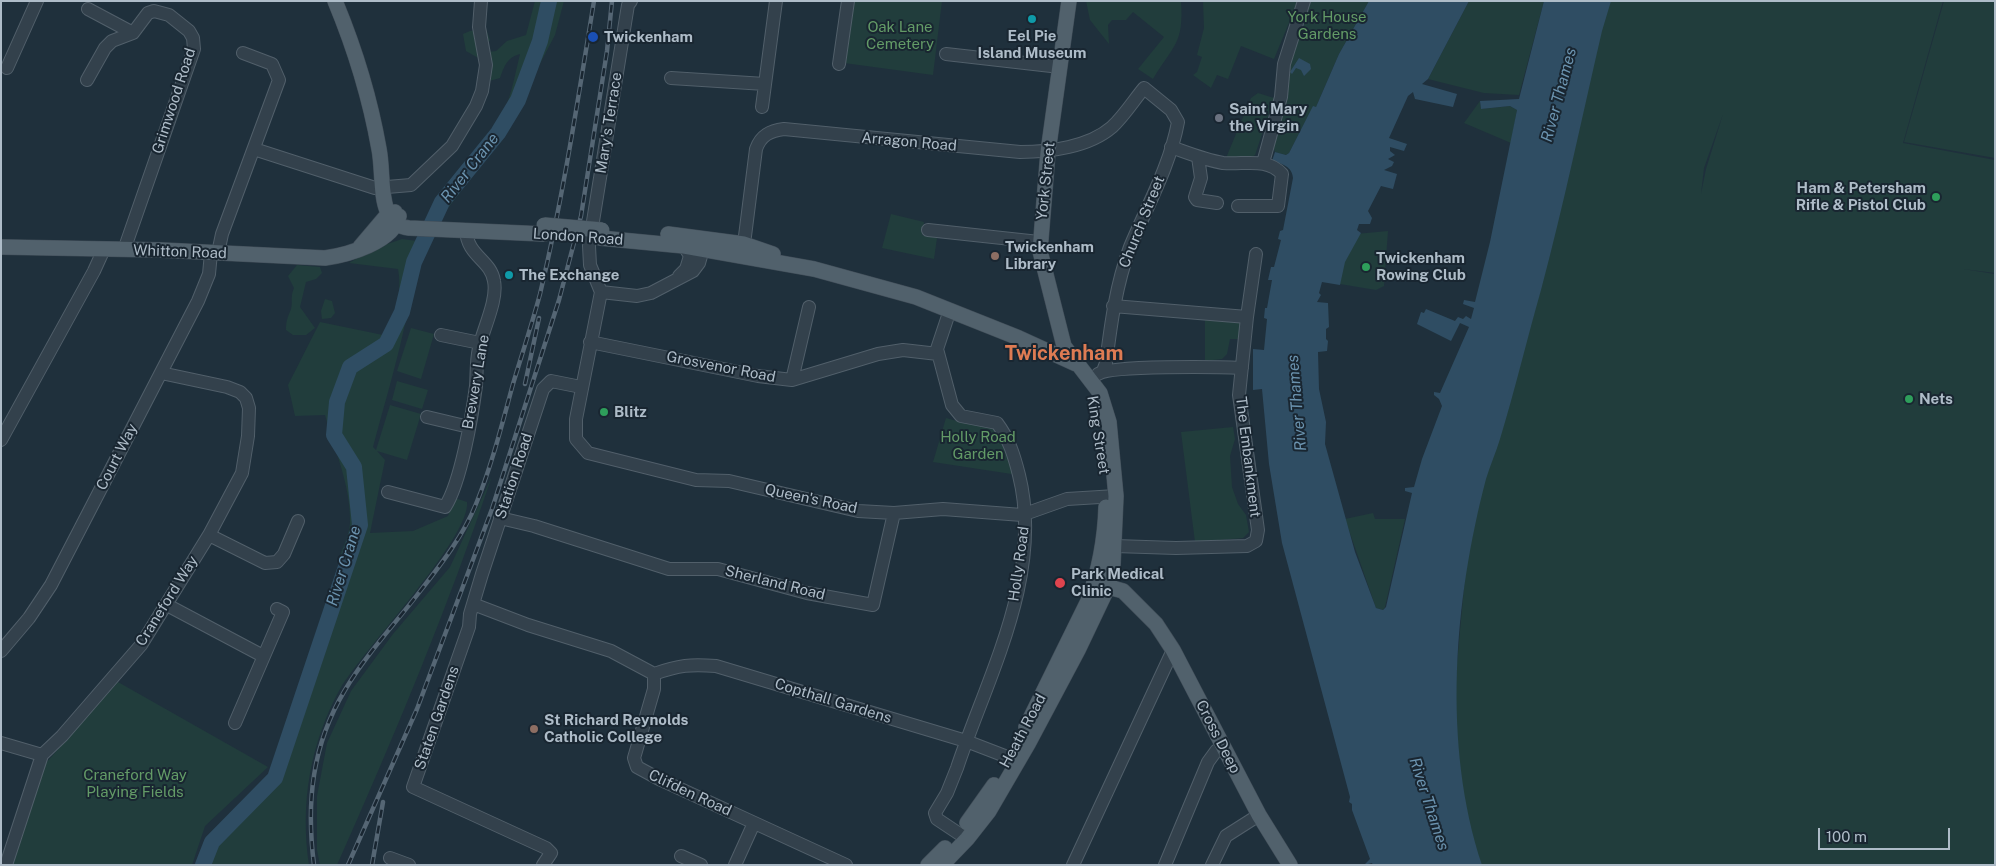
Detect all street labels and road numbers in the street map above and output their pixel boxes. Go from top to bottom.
street label: Grimwood Road [148,46,200,156]
street label: Mary's Terrace [592,71,626,175]
street label: Arragon Road [860,129,958,155]
street label: York Street [1033,141,1059,221]
street label: Church Street [1115,173,1169,271]
street label: London Road [532,225,624,249]
street label: Whitton Road [133,241,227,263]
street label: Brewery Lane [459,333,493,431]
street label: Grosvenor Road [665,348,777,386]
street label: King Street [1083,394,1113,476]
street label: The Embankment [1232,396,1264,518]
street label: Court Way [93,421,141,493]
street label: Station Road [492,431,536,521]
street label: Queen's Road [763,480,859,518]
street label: Holly Road [1005,525,1033,603]
street label: Craneford Way [132,552,202,650]
street label: Sherland Road [723,562,827,604]
street label: Staten Gardens [411,664,463,772]
street label: Copthall Gardens [772,675,894,727]
street label: Heath Road [996,691,1050,771]
street label: Cross Deep [1192,697,1244,777]
street label: Clifden Road [646,766,734,820]

